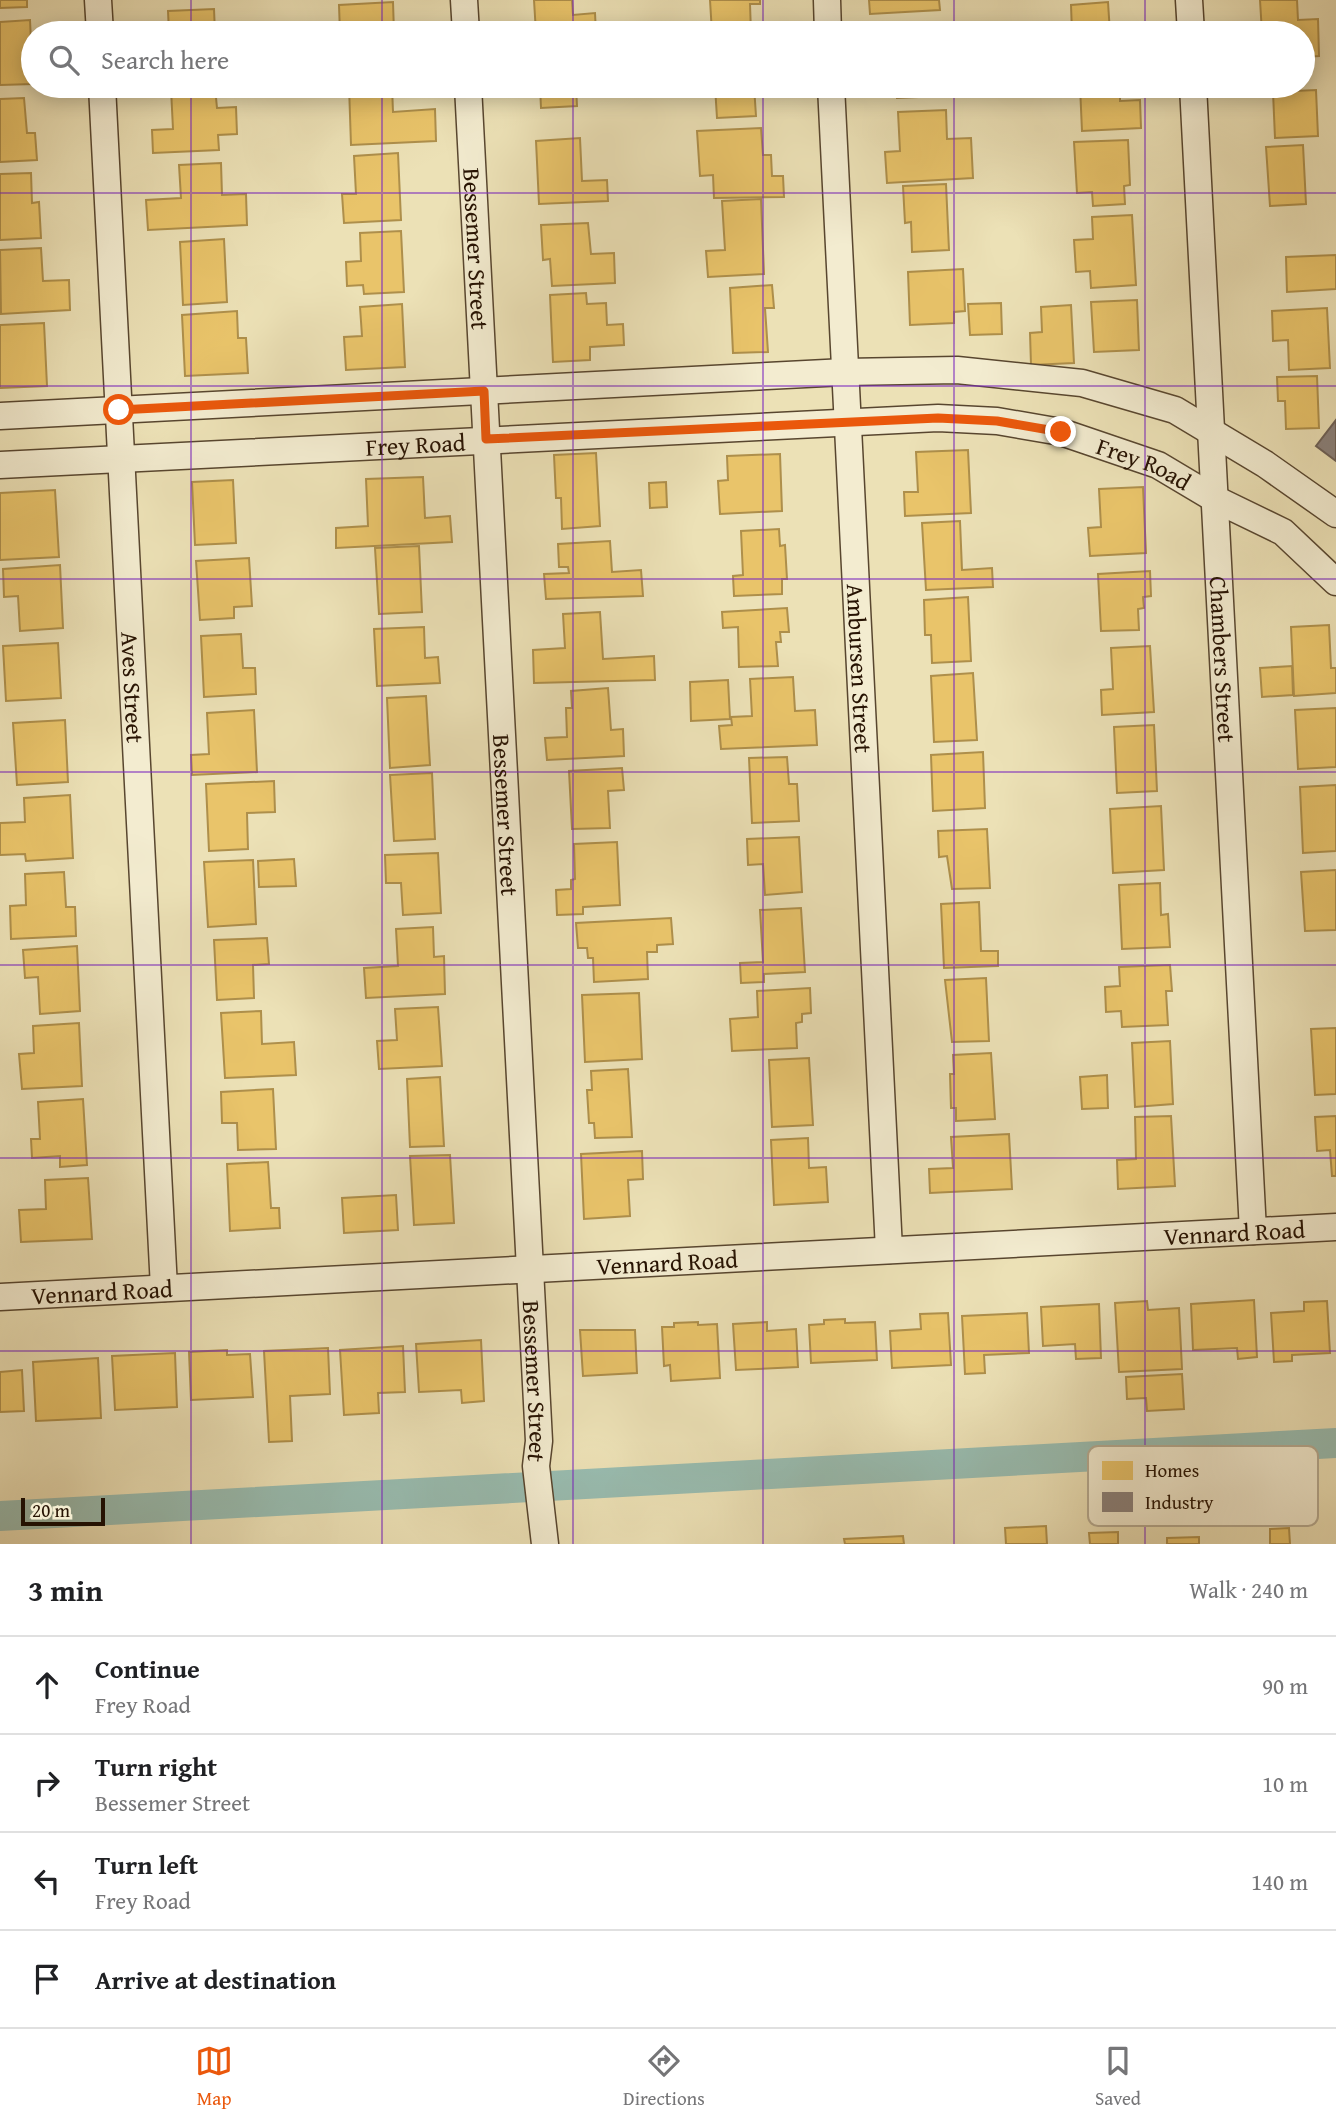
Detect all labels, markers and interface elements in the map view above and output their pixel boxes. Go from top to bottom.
search box [21,21,1315,98]
text: Search here [101,40,229,79]
icon: search [45,41,83,79]
street label: Bessemer Street [455,167,498,331]
route start [103,394,134,425]
route end [1045,416,1076,447]
street label: Frey Road [365,424,466,464]
street label: Frey Road [1092,428,1198,499]
street label: Chambers Street [1201,575,1245,744]
street label: Ambursen Street [838,583,882,754]
street label: Aves Street [113,631,153,744]
street label: Bessemer Street [484,733,528,897]
street label: Vennard Road [1163,1211,1306,1254]
street label: Vennard Road [595,1241,739,1283]
street label: Vennard Road [30,1270,174,1313]
street label: Bessemer Street [514,1299,557,1465]
legend [1088,1446,1318,1526]
text: Homes [1145,1456,1199,1484]
text: Industry [1145,1488,1214,1516]
scale bar [21,1495,105,1527]
text: 20 m [32,1496,70,1524]
text: 3 min [28,1568,103,1612]
text: Walk · 240 m [1189,1573,1308,1606]
text: Continue [95,1649,200,1688]
icon: ahead [28,1666,66,1704]
text: 90 m [1262,1669,1308,1702]
text: Frey Road [95,1688,191,1721]
text: Turn right [95,1747,217,1786]
icon: right [28,1764,66,1802]
text: 10 m [1262,1767,1308,1800]
text: Bessemer Street [95,1786,250,1819]
text: Turn left [95,1845,198,1884]
icon: left [28,1862,66,1900]
text: 140 m [1251,1865,1308,1898]
text: Frey Road [95,1884,191,1917]
icon: arrive [28,1960,66,1998]
text: Arrive at destination [95,1960,336,1999]
tab: Map [195,2042,233,2112]
tab: Directions [623,2042,705,2112]
tab: Saved [1095,2042,1141,2112]

